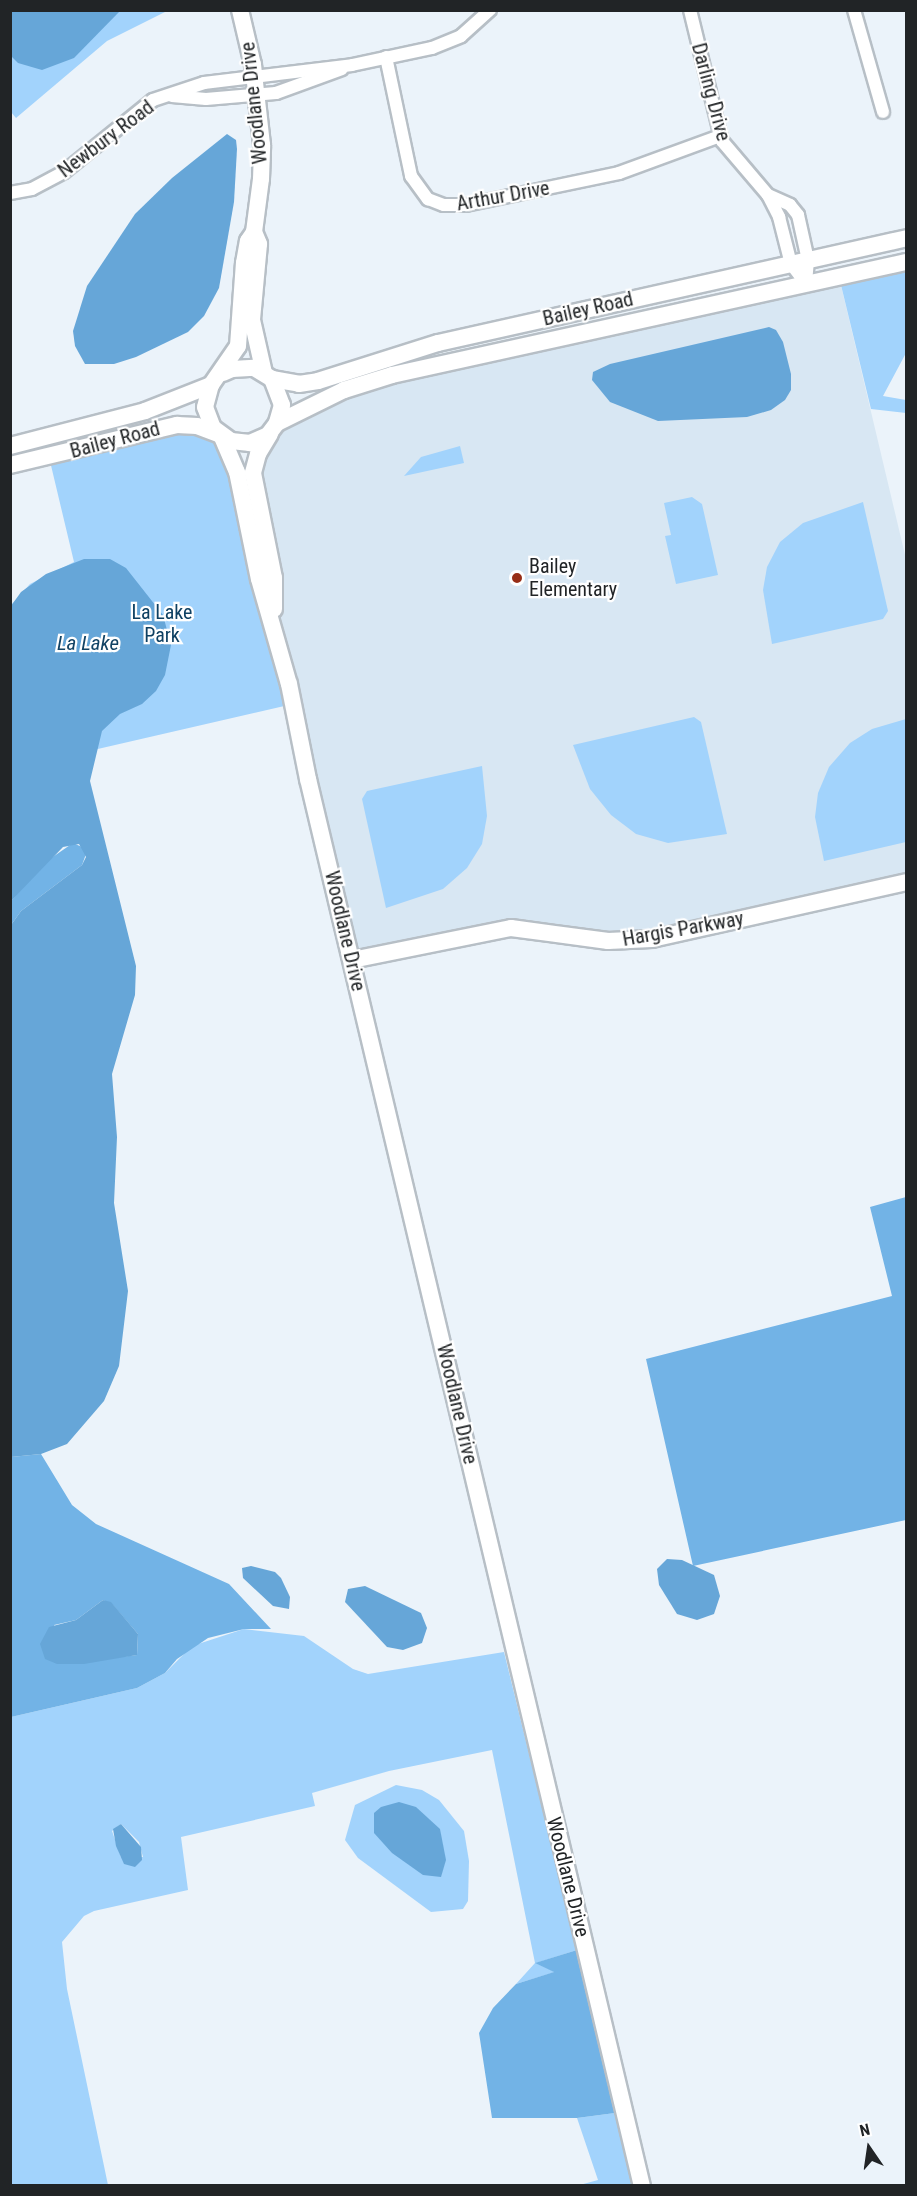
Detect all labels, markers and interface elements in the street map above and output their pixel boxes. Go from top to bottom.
street label: Darling Drive [686,40,736,144]
street label: Woodlane Drive [236,41,272,165]
street label: Newbury Road [53,95,159,183]
street label: Arthur Drive [455,176,551,216]
street label: Bailey Road [540,287,636,331]
street label: Bailey Road [67,417,163,463]
place label: Bailey Elementary [529,554,617,601]
marker: Bailey Elementary [510,571,524,585]
park label: La Lake Park [132,601,192,648]
water label: La Lake [57,630,119,656]
street label: Woodlane Drive [320,869,370,993]
street label: Hargis Parkway [621,907,745,951]
street label: Woodlane Drive [432,1342,482,1466]
street label: Woodlane Drive [542,1815,594,1939]
north arrow [839,2118,899,2178]
text: N [858,2120,872,2140]

